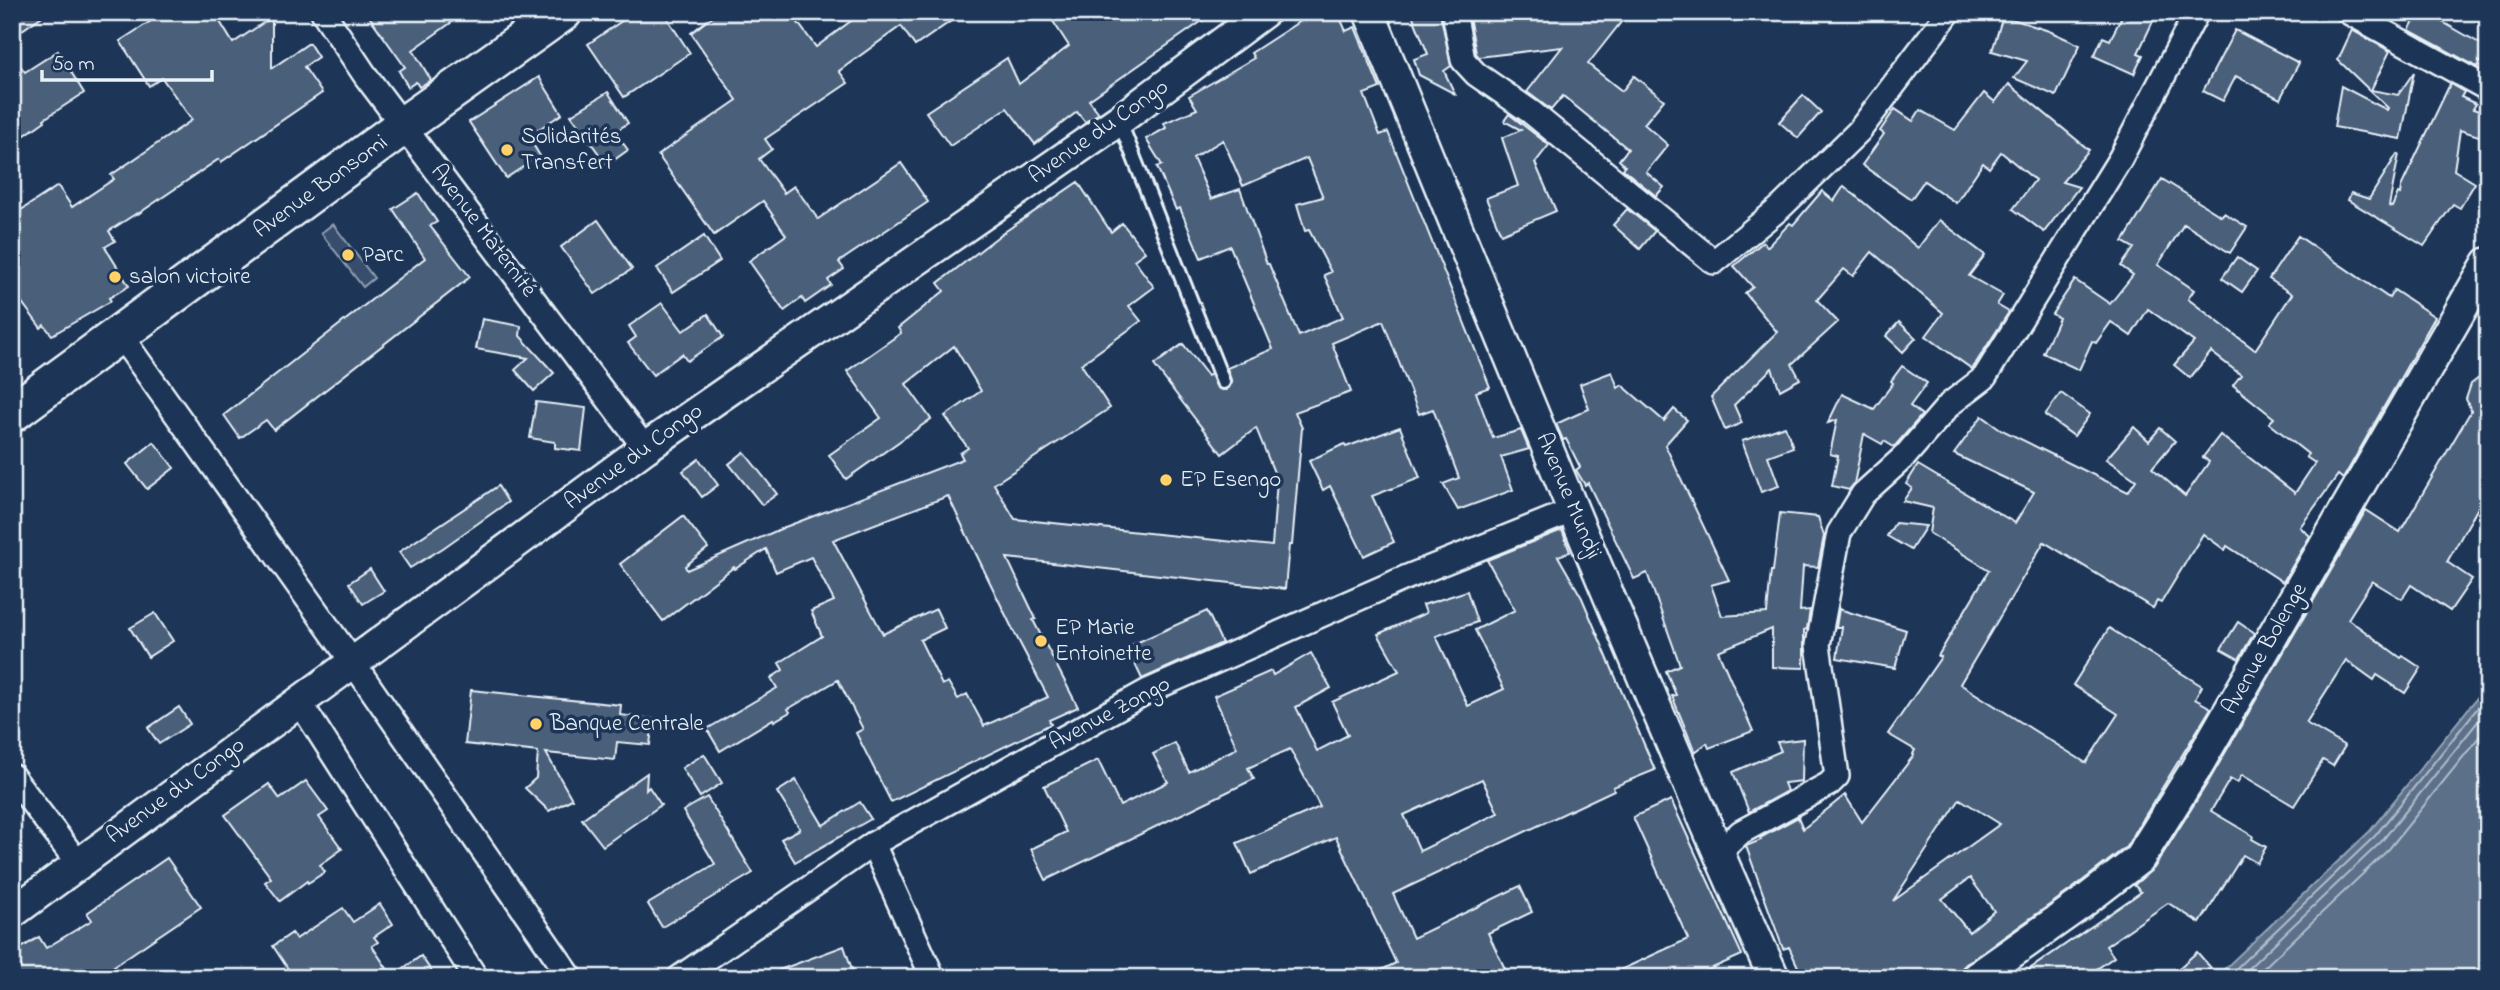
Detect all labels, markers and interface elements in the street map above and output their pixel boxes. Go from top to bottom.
scale bar [42,38,212,82]
text: 50 m [52,50,95,80]
street label: Avenue du Congo [1022,71,1176,194]
place label: Solidarités Transfert [521,121,621,180]
street label: Avenue Bonsomi [247,127,395,247]
marker: Solidarités Transfert [499,142,515,158]
street label: Avenue Maternité [422,157,545,305]
place label: Parc [362,239,404,272]
marker: Parc [340,247,356,263]
place label: salon victoire [129,261,251,294]
marker: salon victoire [107,269,123,285]
street label: Avenue du Congo [558,395,711,520]
street label: Avenue Mundji [1527,428,1609,564]
place label: EP Esengo [1180,464,1281,498]
marker: EP Esengo [1158,472,1174,488]
street label: Avenue Bolenge [2214,576,2317,722]
place label: EP Marie Entoinette [1055,612,1152,671]
marker: EP Marie Entoinette [1033,633,1049,649]
street label: Avenue Zongo [1043,668,1177,761]
place label: Banque Centrale [549,708,704,741]
marker: Banque Centrale [528,716,544,732]
street label: Avenue du Congo [100,729,253,854]

